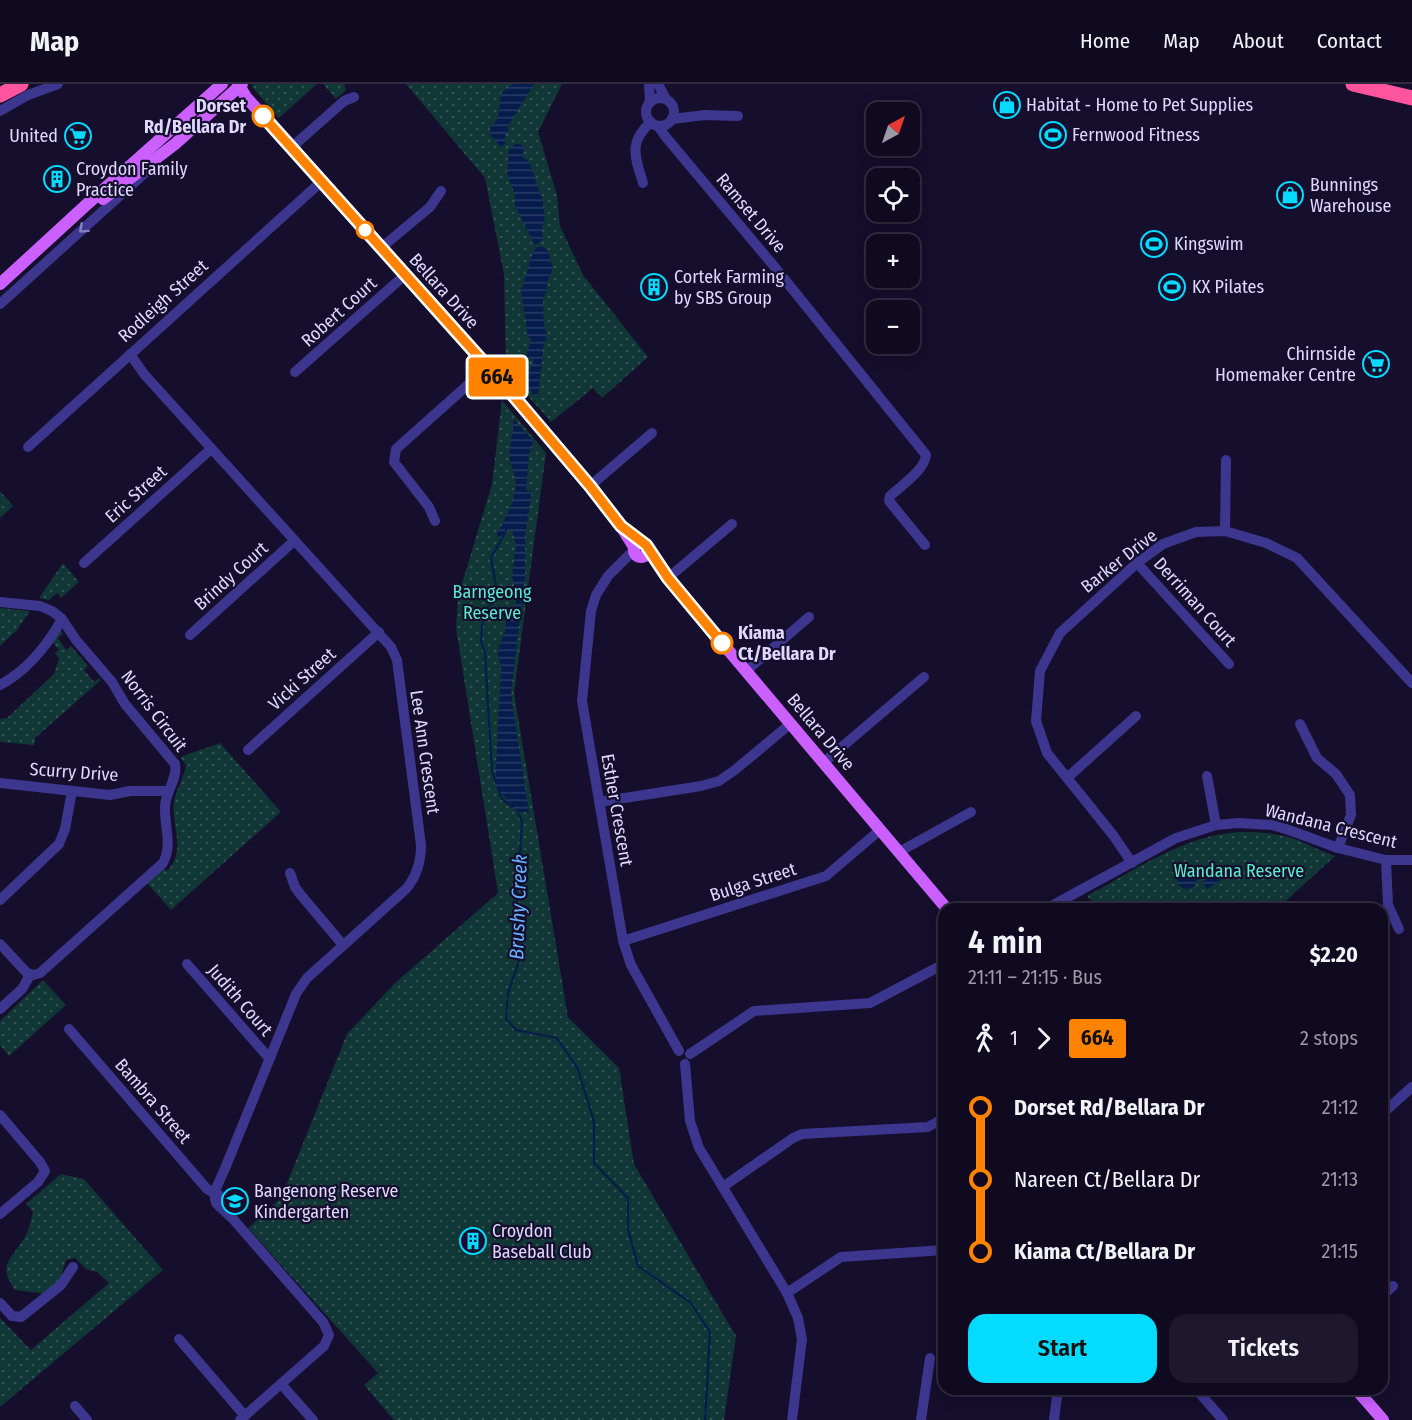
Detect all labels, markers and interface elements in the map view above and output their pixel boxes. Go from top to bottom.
text: Map [30,25,79,58]
text: Home [1080,28,1130,54]
text: Map [1163,28,1200,54]
text: About [1233,28,1284,54]
text: Contact [1317,28,1382,54]
shop icon: Habitat - Home to Pet Supplies [992,90,1022,120]
place label: Habitat - Home to Pet Supplies [1026,94,1254,116]
place label: Dorset Rd/Bellara Dr [144,95,247,138]
north arrow [866,102,920,156]
map controls [866,102,920,354]
marker: Dorset Rd/Bellara Dr [252,105,274,127]
sports icon: Fernwood Fitness [1038,120,1068,150]
supermarket icon: United [63,121,93,151]
place label: Fernwood Fitness [1072,124,1200,146]
place label: United [9,125,58,147]
place label: Croydon Family Practice [76,158,187,201]
building icon: Croydon Family Practice [42,164,72,194]
button: locate [866,168,920,222]
street label: Ramset Drive [711,169,791,257]
place label: Bunnings Warehouse [1310,174,1391,217]
shop icon: Bunnings Warehouse [1275,180,1305,210]
unlabelled marker [356,221,374,239]
one-way arrow [79,222,89,233]
sports icon: Kingswim [1139,229,1169,259]
place label: Kingswim [1174,233,1244,255]
button: + [866,234,920,288]
street label: Bellara Drive [404,249,484,333]
street label: Rodleigh Street [114,255,212,347]
place label: Cortek Farming by SBS Group [674,266,784,309]
street label: Robert Court [297,272,381,352]
building icon: Cortek Farming by SBS Group [639,272,669,302]
sports icon: KX Pilates [1157,272,1187,302]
place label: KX Pilates [1192,276,1264,298]
button: − [866,300,920,354]
place label: Chirnside Homemaker Centre [1215,343,1356,386]
supermarket icon: Chirnside Homemaker Centre [1361,349,1391,379]
line badge: 664 [462,358,532,396]
text: 664 [481,364,513,390]
street label: Eric Street [101,461,171,527]
street label: Barker Drive [1076,524,1162,598]
street label: Brindy Court [189,537,273,615]
street label: Derriman Court [1149,553,1241,651]
park label: Barngeong Reserve [453,581,532,624]
place label: Kiama Ct/Bellara Dr [738,622,836,665]
marker: Kiama Ct/Bellara Dr [711,632,733,654]
street label: Vicki Street [264,643,340,715]
street label: Norris Circuit [116,666,192,756]
street label: Lee Ann Crescent [405,689,445,816]
street label: Bellara Drive [782,689,860,775]
street label: Esther Crescent [596,752,638,868]
street label: Scurry Drive [29,758,119,786]
street label: Wandana Crescent [1263,799,1399,853]
water label: Brushy Creek [504,854,532,960]
street label: Bulga Street [707,858,799,906]
park label: Wandana Reserve [1174,860,1304,882]
text: 4 min [968,922,1043,962]
text: $2.20 [1310,941,1358,968]
street label: Judith Court [203,960,277,1040]
text: 21:11 – 21:15 · Bus [968,965,1102,989]
icon: walk [968,1022,1001,1055]
icon: forward [1027,1022,1060,1055]
text: 664 [1081,1025,1114,1051]
text: 1 [1010,1026,1018,1050]
text: 2 stops [1300,1026,1358,1050]
street label: Bambra Street [110,1054,196,1148]
text: Dorset Rd/Bellara Dr [1014,1094,1204,1121]
text: 21:12 [1322,1095,1358,1119]
text: Nareen Ct/Bellara Dr [1014,1166,1200,1193]
text: 21:13 [1322,1167,1358,1191]
place label: Bangenong Reserve Kindergarten [254,1180,399,1223]
school or university icon: Bangenong Reserve Kindergarten [220,1186,250,1216]
place label: Croydon Baseball Club [492,1220,592,1263]
building icon: Croydon Baseball Club [458,1226,488,1256]
text: Kiama Ct/Bellara Dr [1014,1238,1195,1265]
text: 21:15 [1321,1239,1358,1263]
button: Start [968,1314,1157,1383]
button: Tickets [1169,1314,1358,1383]

